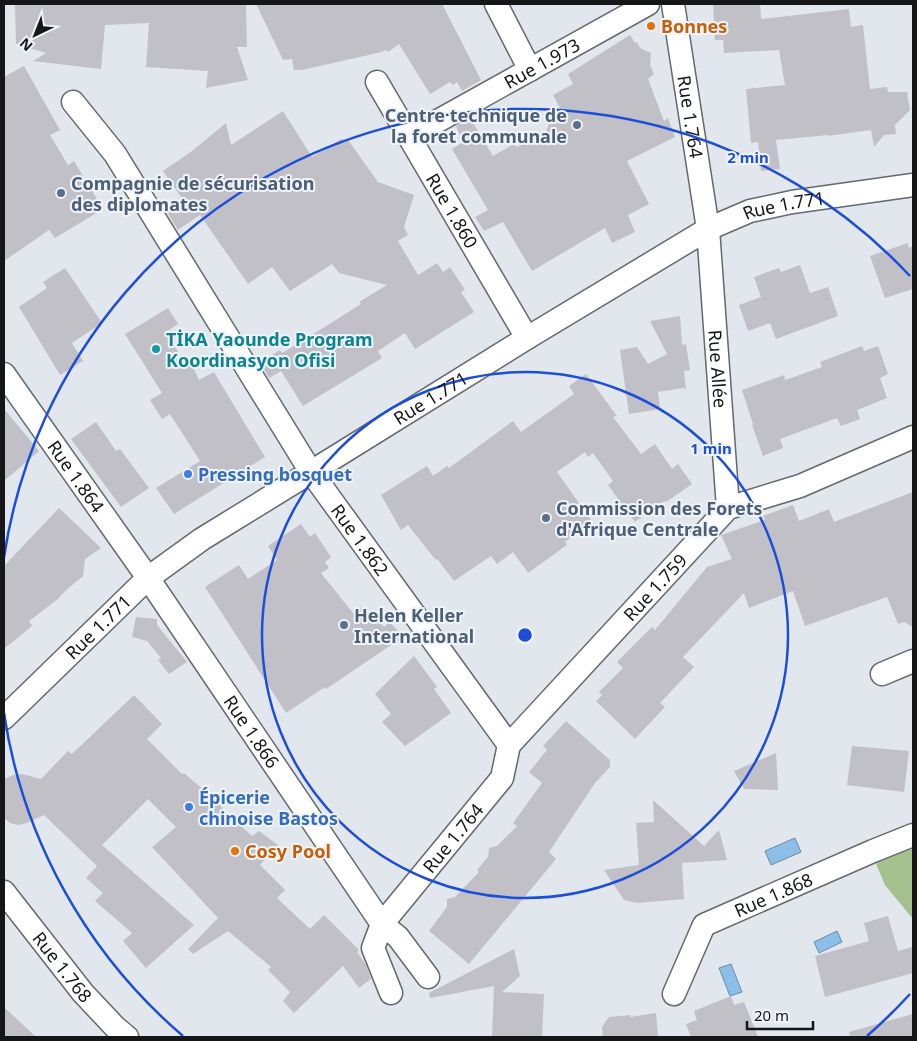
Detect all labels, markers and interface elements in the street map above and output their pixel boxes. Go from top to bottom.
north arrow [10,10,60,60]
place label: Bonnes [661,14,727,38]
marker: Bonnes [645,20,657,32]
street label: Rue 1.973 [500,32,584,94]
text: N [15,34,36,56]
street label: Rue 1.764 [672,74,709,160]
place label: Centre technique de la foret communale [385,103,567,148]
marker: Centre technique de la foret communale [571,119,583,131]
text: 2 min [727,147,769,167]
street label: Rue 1.860 [421,169,484,253]
place label: Compagnie de sécurisation des diplomates [71,171,314,216]
street label: Rue 1.771 [739,186,826,225]
marker: Compagnie de sécurisation des diplomates [55,187,67,199]
place label: TİKA Yaounde Program Koordinasyon Ofisi [166,327,373,372]
street label: Rue Allée [703,329,733,409]
marker: TİKA Yaounde Program Koordinasyon Ofisi [150,343,162,355]
street label: Rue 1.771 [389,366,472,430]
street label: Rue 1.864 [42,435,110,517]
text: 1 min [690,438,732,458]
place label: Pressing bosquet [198,462,352,486]
marker: Pressing bosquet [182,468,194,480]
place label: Commission des Forets d'Afrique Centrale [556,496,763,541]
street label: Rue 1.862 [326,499,394,580]
marker: Commission des Forets d'Afrique Centrale [540,512,552,524]
street label: Rue 1.759 [618,548,692,626]
street label: Rue 1.771 [60,589,136,664]
place label: Helen Keller International [354,603,474,648]
marker: Helen Keller International [338,619,350,631]
centre of rings [516,626,534,644]
street label: Rue 1.866 [219,690,285,773]
place label: Épicerie chinoise Bastos [199,785,338,830]
street label: Rue 1.764 [417,798,488,878]
marker: Épicerie chinoise Bastos [183,801,195,813]
place label: Cosy Pool [245,839,331,863]
marker: Cosy Pool [229,845,241,857]
street label: Rue 1.868 [730,867,816,922]
street label: Rue 1.768 [27,927,97,1007]
scale bar [747,998,813,1030]
text: 20 m [754,1005,789,1025]

